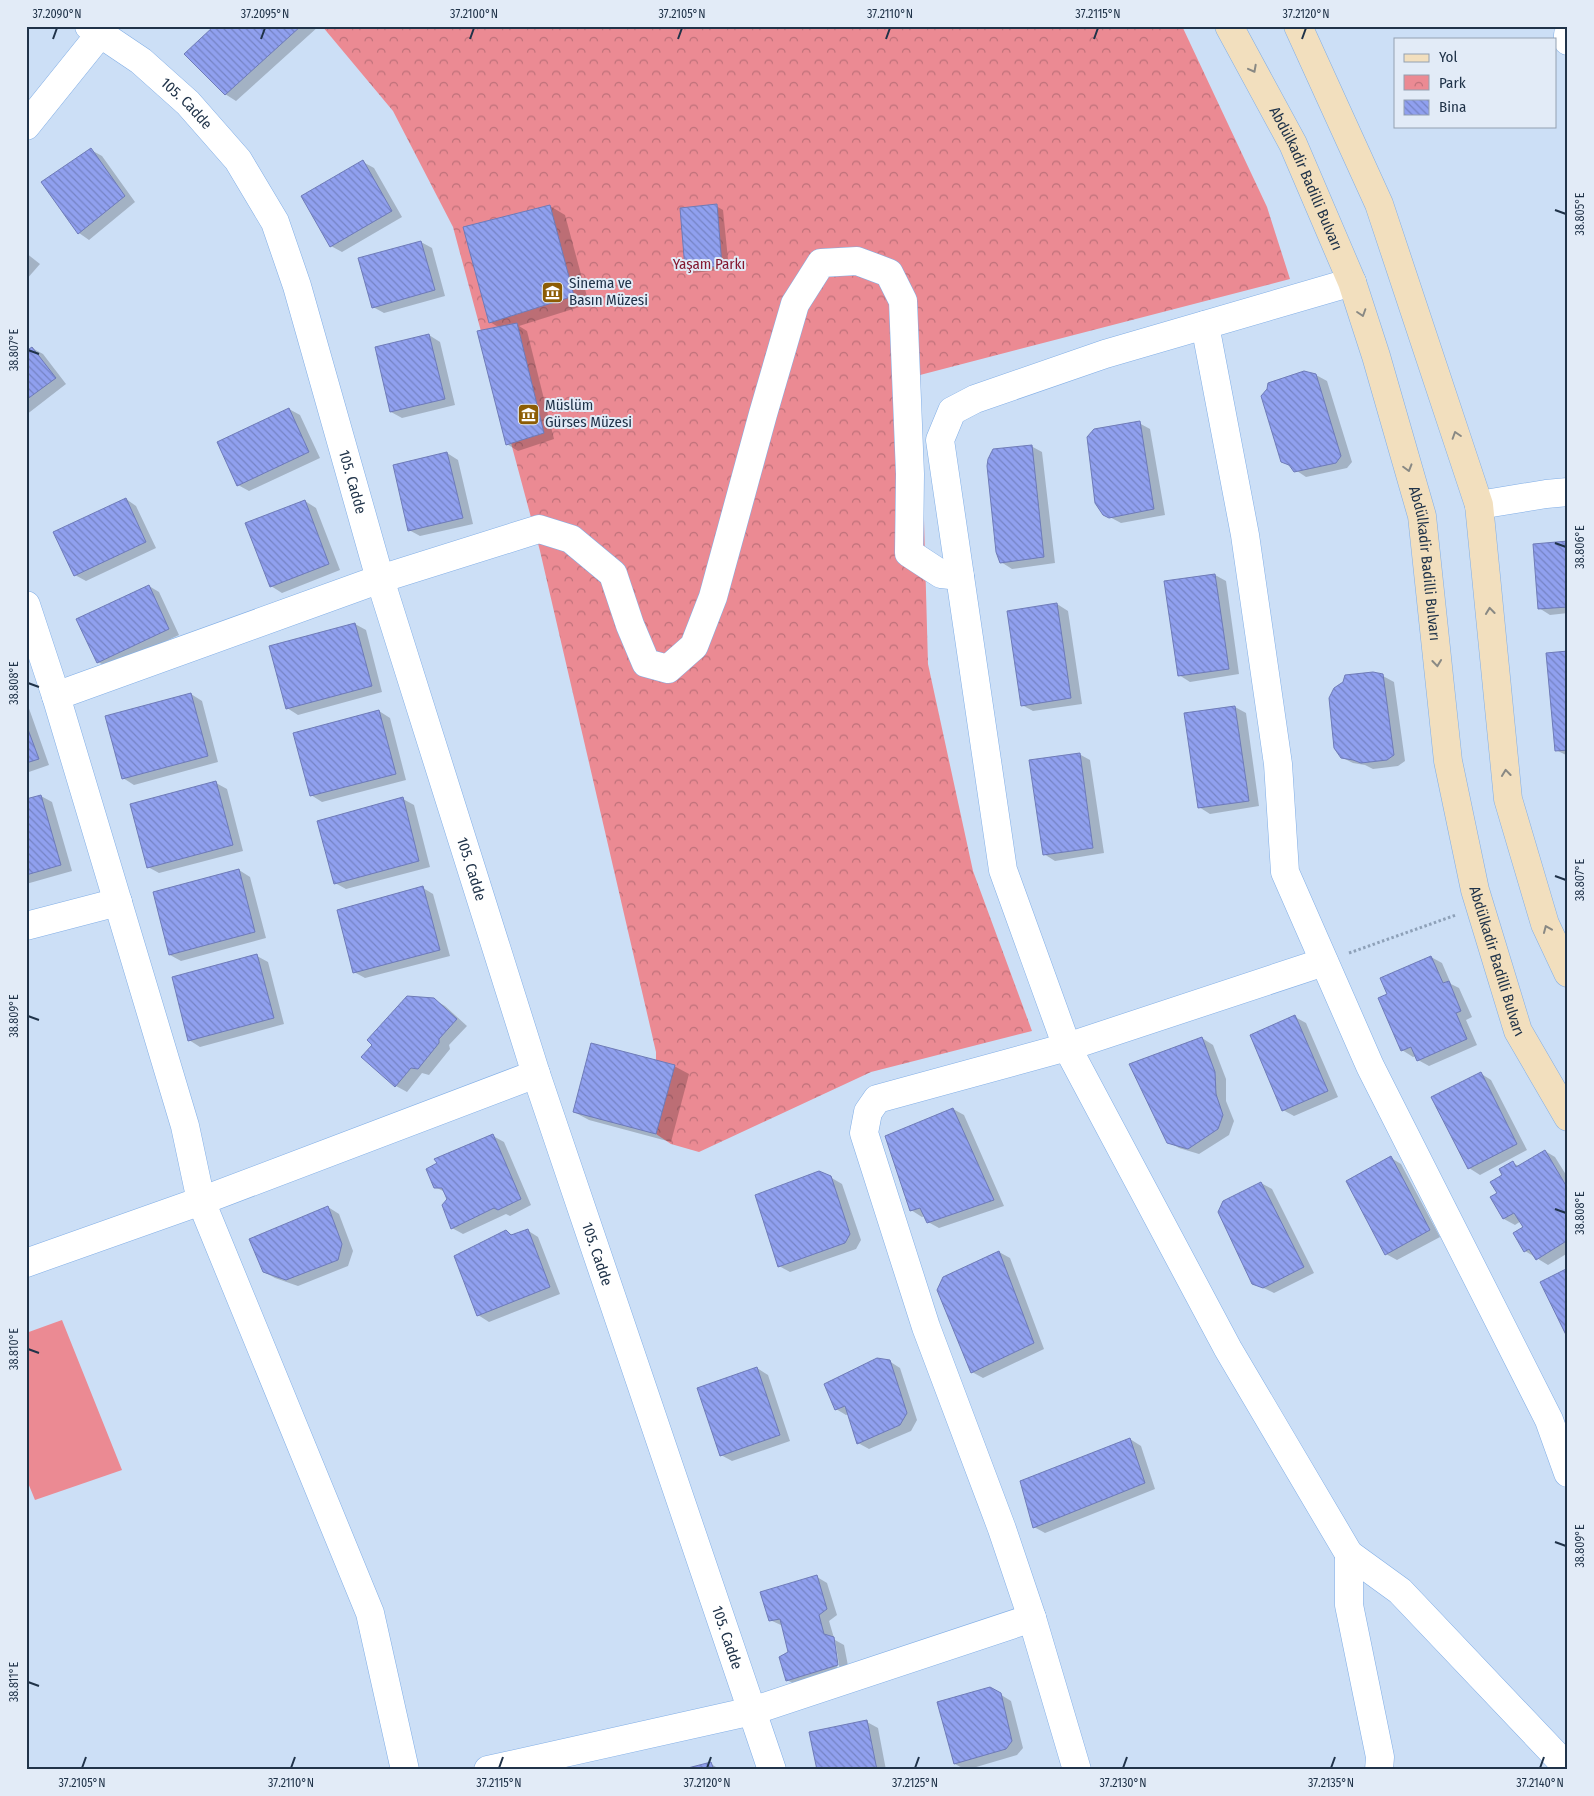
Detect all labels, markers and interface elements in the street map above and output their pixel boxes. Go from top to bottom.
text: 37.2090°N [32,7,82,21]
text: 37.2095°N [241,7,289,21]
text: 37.2100°N [450,7,498,21]
text: 37.2105°N [658,7,706,21]
text: 37.2110°N [867,7,913,21]
text: 37.2115°N [1075,7,1121,21]
text: 37.2120°N [1283,7,1329,21]
legend [1394,38,1556,128]
text: Yol [1439,48,1457,66]
one-way arrow [1246,64,1256,73]
street label: 105. Cadde [157,74,216,133]
text: Park [1439,74,1466,92]
text: Bina [1439,98,1466,116]
street label: Abdülkadir Badilli Bulvarı [1265,104,1346,253]
text: 38.805°E [1573,192,1587,235]
park label: Yaşam Parkı [673,255,745,273]
place label: Sinema ve Basın Müzesi [569,274,648,309]
museum icon: Sinema ve Basın Müzesi [541,280,565,304]
one-way arrow [1356,308,1366,316]
text: 38.807°E [7,329,21,371]
place label: Müslüm Gürses Müzesi [545,396,632,431]
museum icon: Müslüm Gürses Müzesi [517,402,541,426]
one-way arrow [1452,431,1462,440]
street label: 105. Cadde [335,448,370,516]
one-way arrow [1403,464,1413,472]
street label: Abdülkadir Badilli Bulvarı [1405,484,1444,642]
text: 38.806°E [1573,525,1587,569]
one-way arrow [1484,607,1495,615]
one-way arrow [1432,660,1443,668]
text: 38.808°E [7,661,21,705]
one-way arrow [1501,768,1512,776]
street label: 105. Cadde [453,835,490,903]
text: 38.807°E [1573,859,1587,901]
street label: Abdülkadir Badilli Bulvarı [1465,884,1528,1040]
one-way arrow [1543,925,1554,934]
text: 38.809°E [7,994,21,1038]
text: 38.808°E [1573,1191,1587,1235]
street label: 105. Cadde [578,1220,616,1288]
text: 38.810°E [7,1328,21,1370]
text: 38.809°E [1573,1524,1587,1568]
street label: 105. Cadde [708,1604,746,1672]
text: 38.811°E [7,1662,21,1702]
text: 37.2105°N [58,1776,106,1790]
text: 37.2110°N [268,1776,314,1790]
text: 37.2115°N [476,1776,522,1790]
text: 37.2120°N [684,1776,730,1790]
text: 37.2125°N [892,1776,938,1790]
text: 37.2130°N [1099,1776,1147,1790]
text: 37.2135°N [1308,1776,1354,1790]
text: 37.2140°N [1516,1776,1564,1790]

